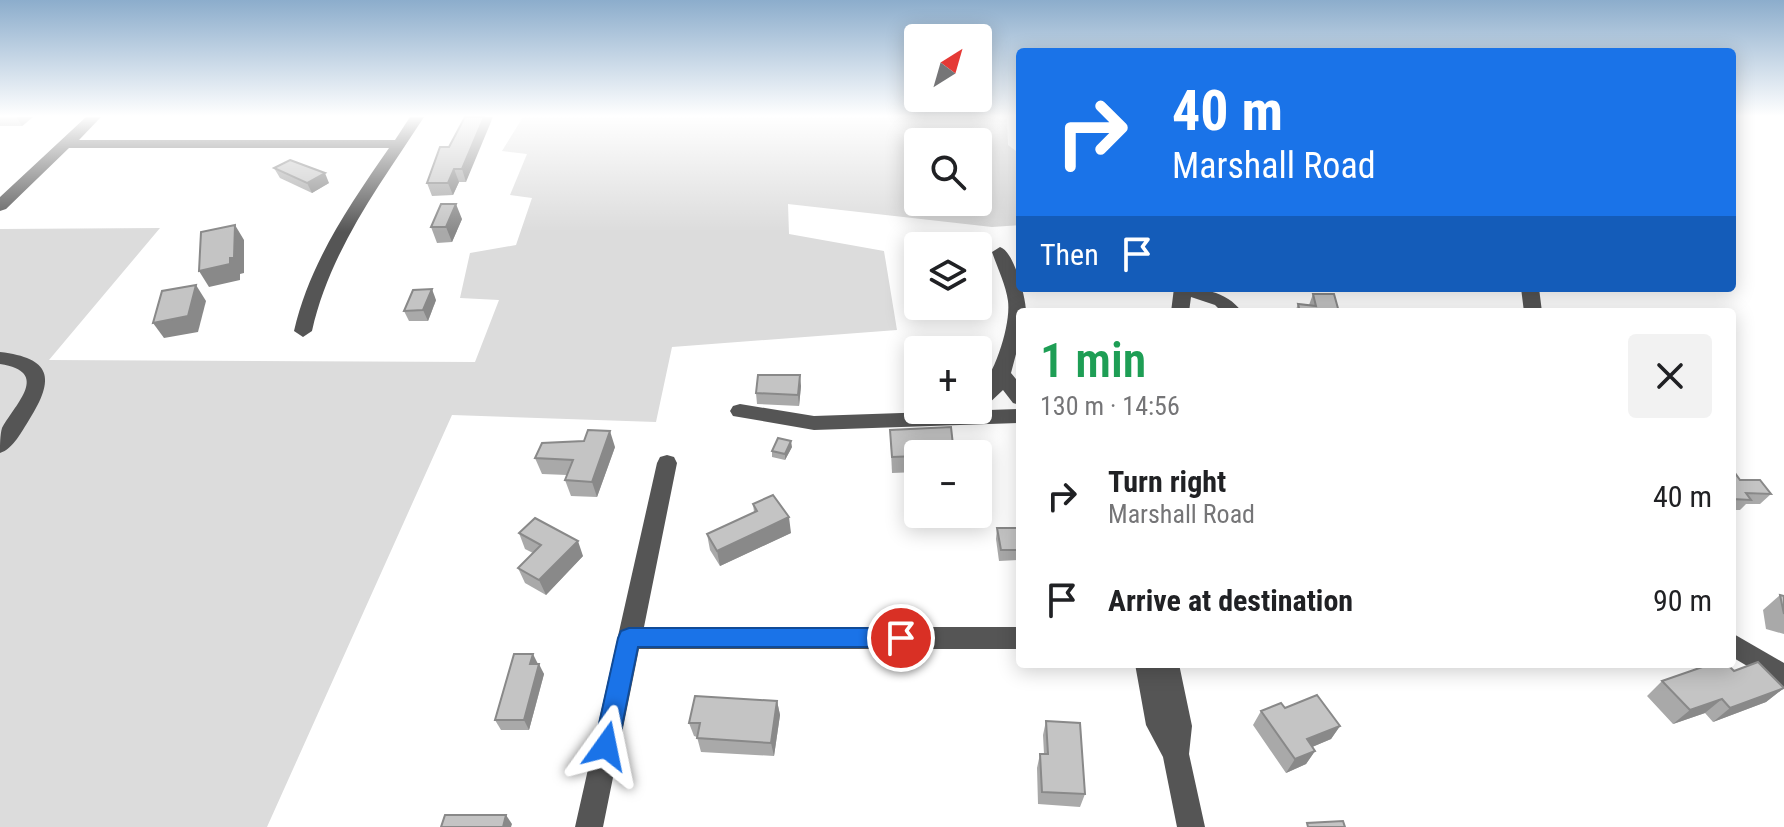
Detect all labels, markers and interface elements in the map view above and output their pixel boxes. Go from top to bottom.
north arrow [904,24,992,112]
map controls [904,24,992,528]
text: 40 m [1172,78,1283,144]
icon: right [1040,80,1144,184]
button: search [904,128,992,216]
text: Marshall Road [1172,145,1376,187]
button: layers [904,232,992,320]
icon: arrive [1115,232,1159,276]
text: Then [1040,237,1099,272]
text: 1 min [1040,332,1146,389]
button: close [1628,334,1712,418]
button: + [904,336,992,424]
text: 130 m · 14:56 [1040,391,1180,421]
button: − [904,440,992,528]
text: Turn right [1108,464,1226,499]
icon: right [1040,474,1084,518]
text: 40 m [1653,479,1712,514]
text: Marshall Road [1108,499,1255,529]
icon: arrive [1040,578,1084,622]
text: Arrive at destination [1108,583,1353,618]
text: 90 m [1653,583,1712,618]
pin [867,604,935,672]
icon: arrive [879,616,923,660]
position arrow [564,704,648,788]

